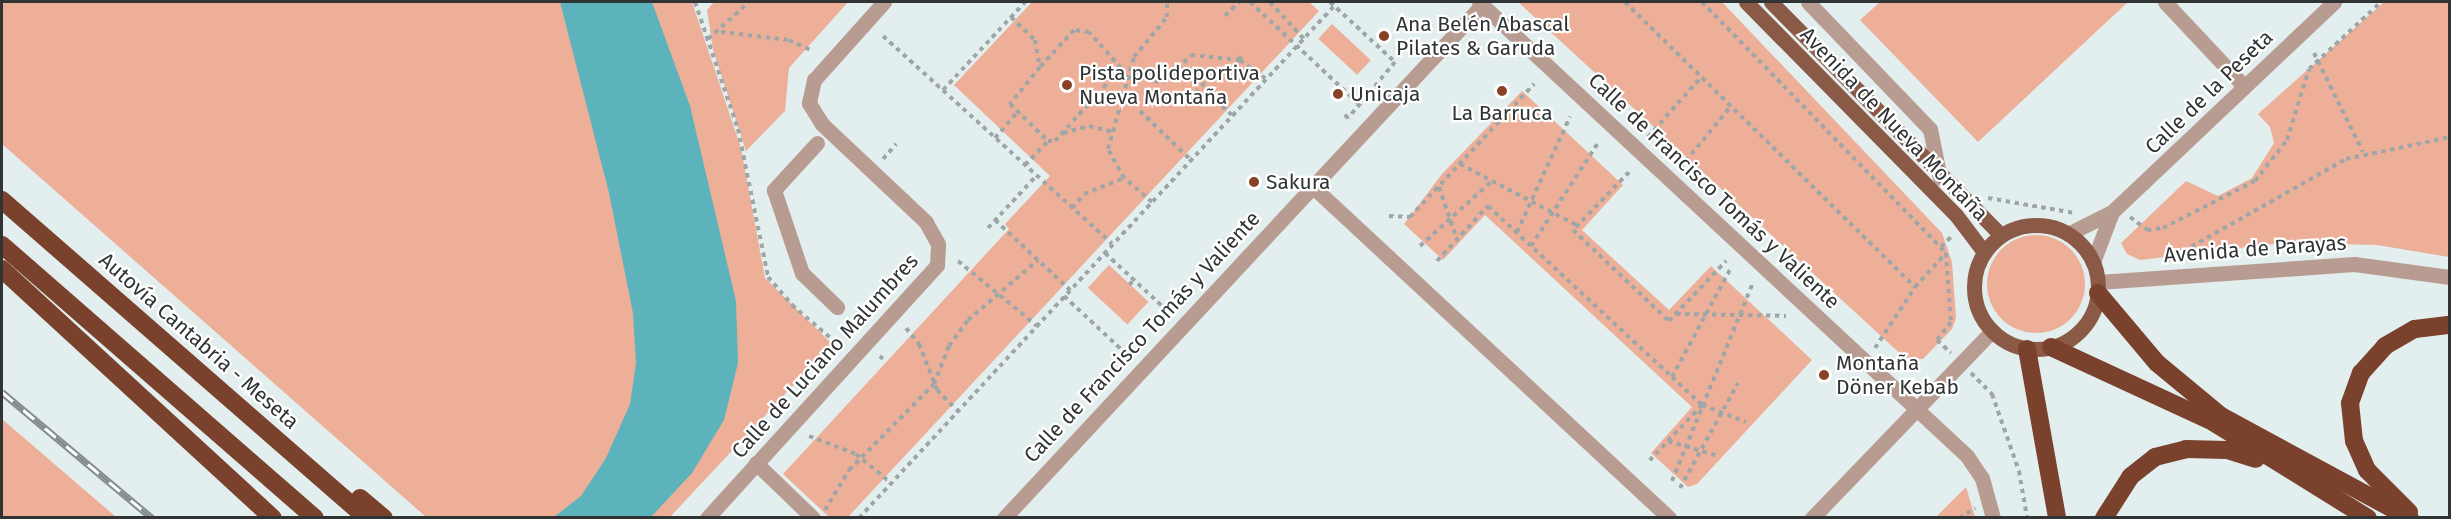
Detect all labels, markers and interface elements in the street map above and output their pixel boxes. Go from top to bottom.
place label: Ana Belén Abascal Pilates & Garuda [1396,11,1569,61]
street label: Avenida de Nueva Montaña [1795,22,1993,226]
street label: Calle de la Peseta [2140,25,2278,159]
marker: Ana Belén Abascal Pilates & Garuda [1377,29,1391,43]
place label: Pista polideportiva Nueva Montaña [1079,60,1260,110]
street label: Calle de Francisco Tomás y Valiente [1583,68,1845,314]
marker: Pista polideportiva Nueva Montaña [1060,78,1074,92]
place label: Unicaja [1350,81,1420,107]
marker: La Barruca [1495,84,1509,98]
marker: Unicaja [1331,87,1345,101]
place label: La Barruca [1451,100,1553,126]
place label: Sakura [1266,169,1330,195]
marker: Sakura [1247,175,1261,189]
street label: Calle de Francisco Tomás y Valiente [1019,206,1265,468]
street label: Avenida de Parayas [2163,230,2347,268]
street label: Autovía Cantabria - Meseta [94,247,304,435]
street label: Calle de Luciano Malumbres [726,249,924,463]
place label: Montaña Döner Kebab [1836,350,1959,400]
marker: Montaña Döner Kebab [1817,368,1831,382]

